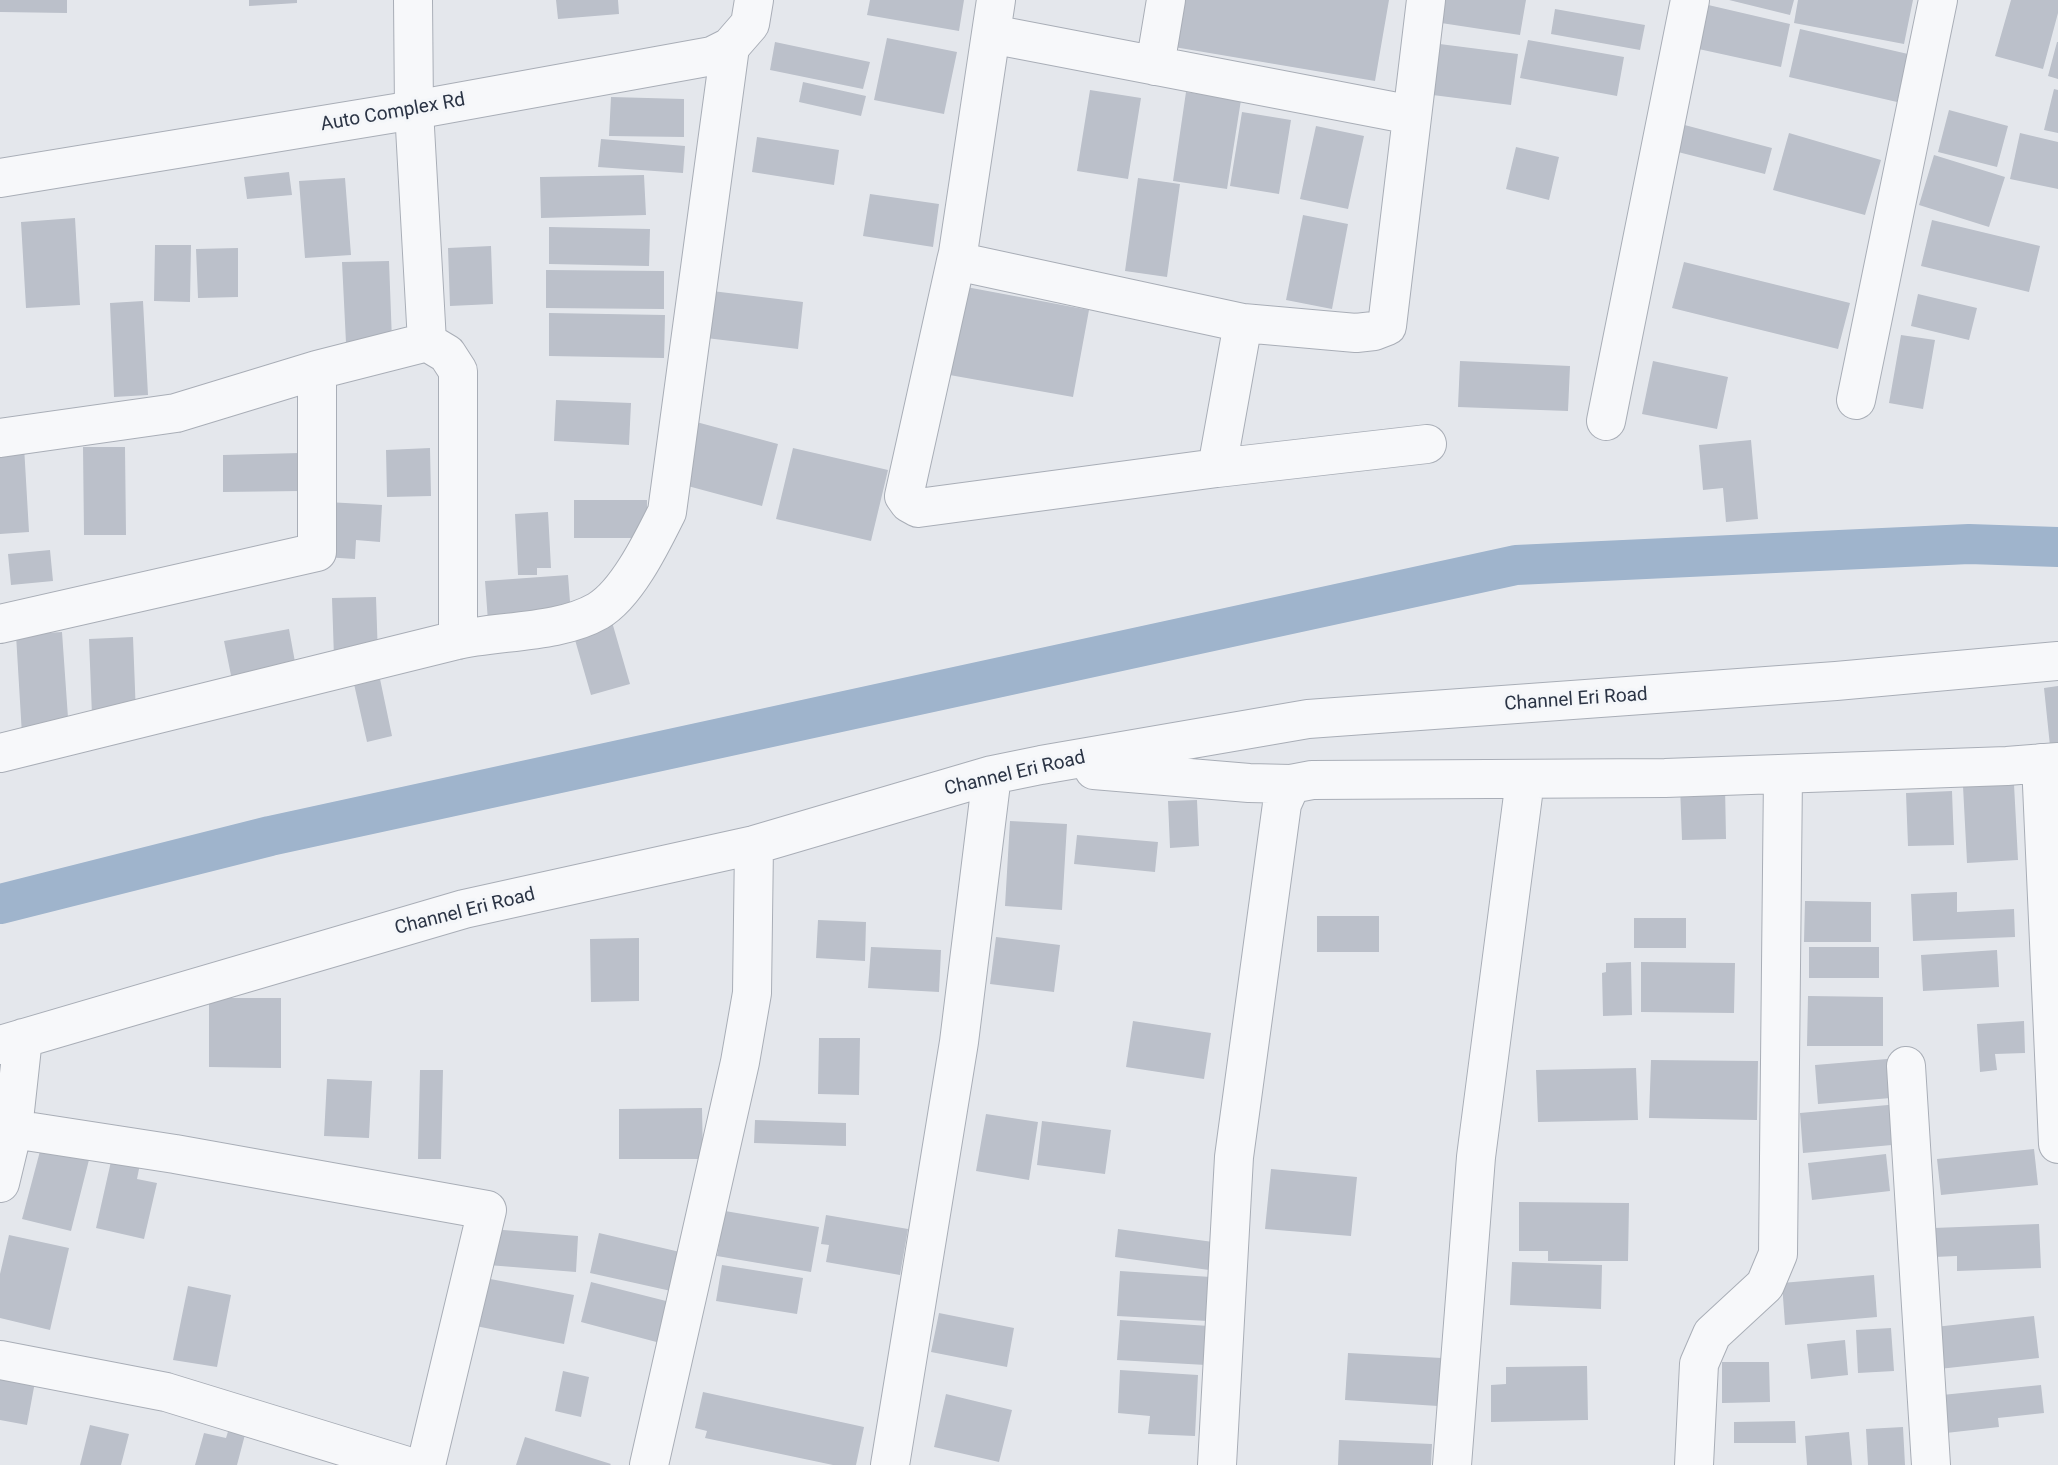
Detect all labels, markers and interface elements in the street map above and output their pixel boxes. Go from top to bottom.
street label: Auto Complex Rd [319,89,467,137]
street label: Channel Eri Road [1504,684,1648,716]
street label: Channel Eri Road [942,747,1088,801]
street label: Channel Eri Road [393,884,537,940]

